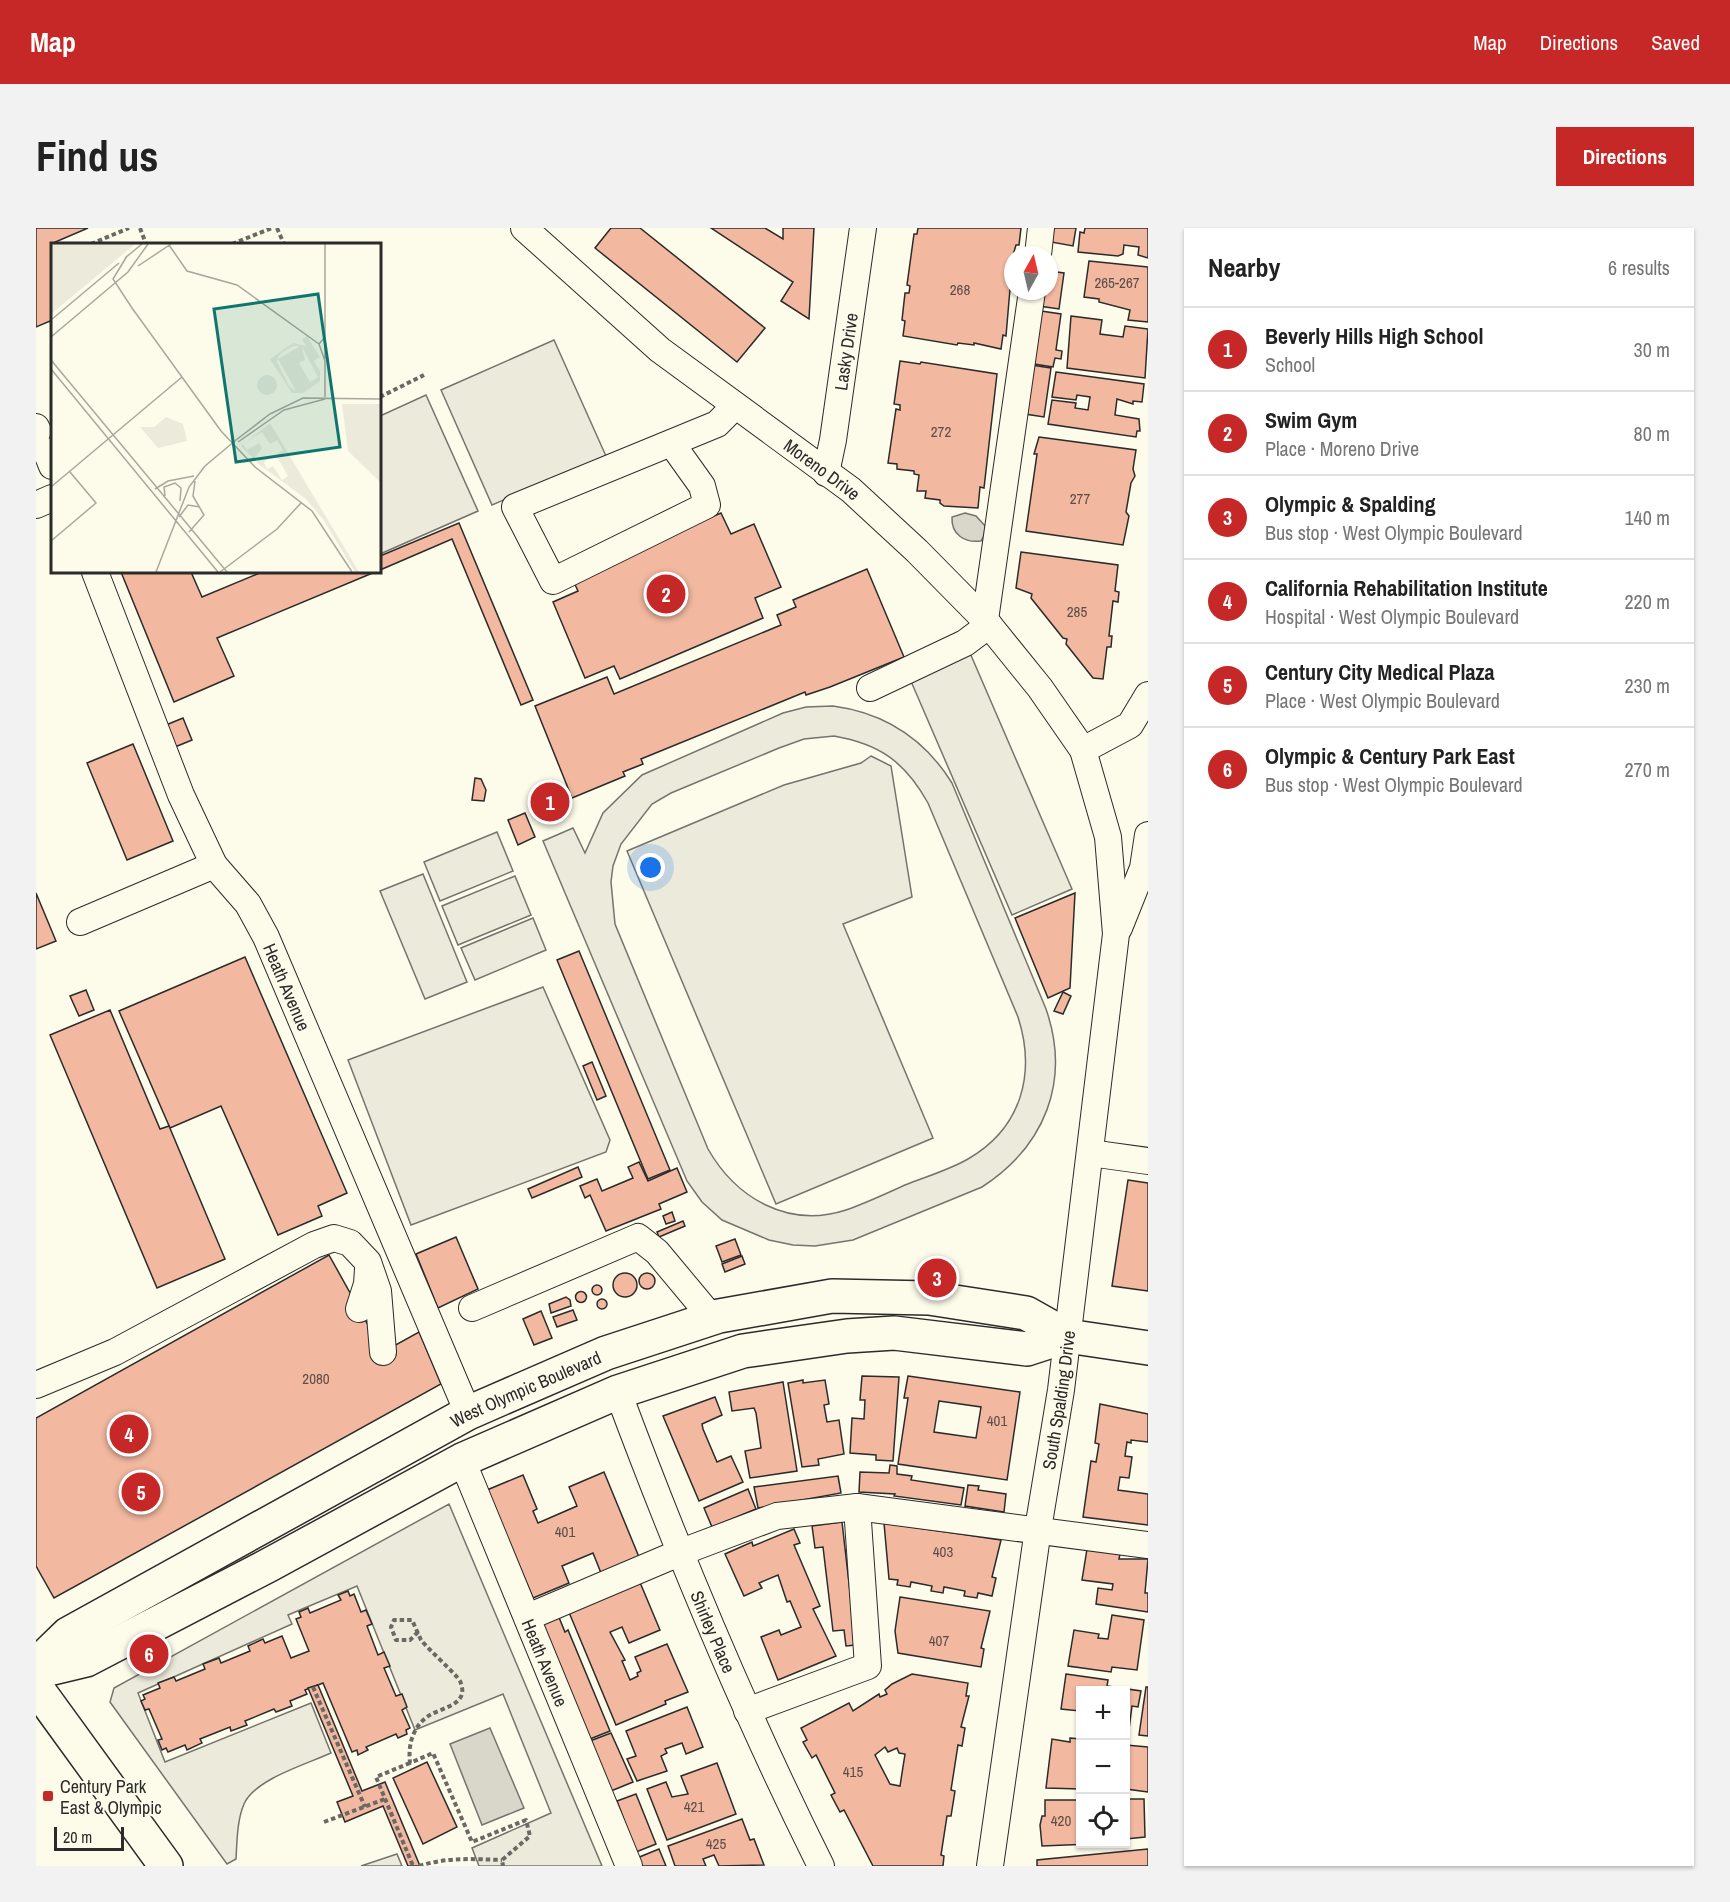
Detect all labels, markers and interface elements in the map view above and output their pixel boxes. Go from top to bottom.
text: Map [30,23,76,61]
text: Map [1473,28,1507,57]
text: Directions [1540,28,1618,57]
text: Saved [1651,28,1700,57]
button: Directions [1556,127,1694,186]
text: Find us [36,128,158,184]
inset map [51,243,381,573]
north arrow [1004,246,1058,300]
text: Nearby [1208,250,1280,285]
text: 6 results [1608,254,1670,281]
house number: 265-267 [1094,272,1140,293]
house number: 268 [950,279,970,300]
street label: Lasky Drive [828,311,863,392]
text: Beverly Hills High School [1265,321,1484,351]
text: 1 [1223,336,1232,363]
text: 30 m [1634,336,1670,363]
text: School [1265,351,1315,378]
text: Swim Gym [1265,405,1357,435]
text: 2 [1223,420,1232,447]
text: 80 m [1634,420,1670,447]
house number: 272 [931,421,951,442]
street label: Moreno Drive [779,432,866,505]
text: Place · Moreno Drive [1265,435,1419,462]
house number: 277 [1070,488,1090,509]
text: Olympic & Spalding [1265,489,1435,519]
text: 3 [1223,504,1232,531]
text: 140 m [1624,504,1670,531]
text: Bus stop · West Olympic Boulevard [1265,519,1523,546]
pin: 2 [646,572,686,616]
text: California Rehabilitation Institute [1265,573,1548,603]
text: 4 [1223,588,1232,615]
text: 220 m [1624,588,1670,615]
house number: 285 [1067,601,1087,622]
text: Hospital · West Olympic Boulevard [1265,603,1519,630]
text: Century City Medical Plaza [1265,657,1495,687]
text: 5 [1223,672,1232,699]
text: 230 m [1624,672,1670,699]
text: Place · West Olympic Boulevard [1265,687,1500,714]
text: Olympic & Century Park East [1265,741,1515,771]
text: 6 [1223,756,1232,783]
text: 270 m [1624,756,1670,783]
text: Bus stop · West Olympic Boulevard [1265,771,1523,798]
pin: 1 [530,780,570,824]
your location [636,853,665,882]
street label: Heath Avenue [258,939,317,1034]
pin: 3 [918,1256,956,1300]
street label: South Spalding Drive [1036,1329,1081,1471]
street label: West Olympic Boulevard [446,1344,605,1433]
house number: 2080 [302,1368,330,1389]
house number: 401 [987,1410,1007,1431]
pin: 4 [110,1412,148,1456]
pin: 5 [122,1470,160,1514]
house number: 401 [555,1521,575,1542]
house number: 403 [933,1541,953,1562]
street label: Shirley Place [685,1587,742,1677]
street label: Heath Avenue [516,1615,574,1710]
house number: 407 [929,1630,949,1651]
pin: 6 [130,1632,168,1676]
map controls [1076,1686,1130,1848]
button: + [1076,1686,1130,1740]
button: − [1076,1740,1130,1794]
house number: 415 [843,1761,863,1782]
place label: Century Park East & Olympic [60,1774,162,1820]
marker: Century Park East & Olympic [41,1789,55,1803]
button: locate [1076,1794,1130,1848]
house number: 421 [684,1796,704,1817]
house number: 420 [1051,1810,1071,1831]
scale bar [54,1824,124,1852]
text: 20 m [63,1826,92,1848]
house number: 425 [706,1833,726,1854]

